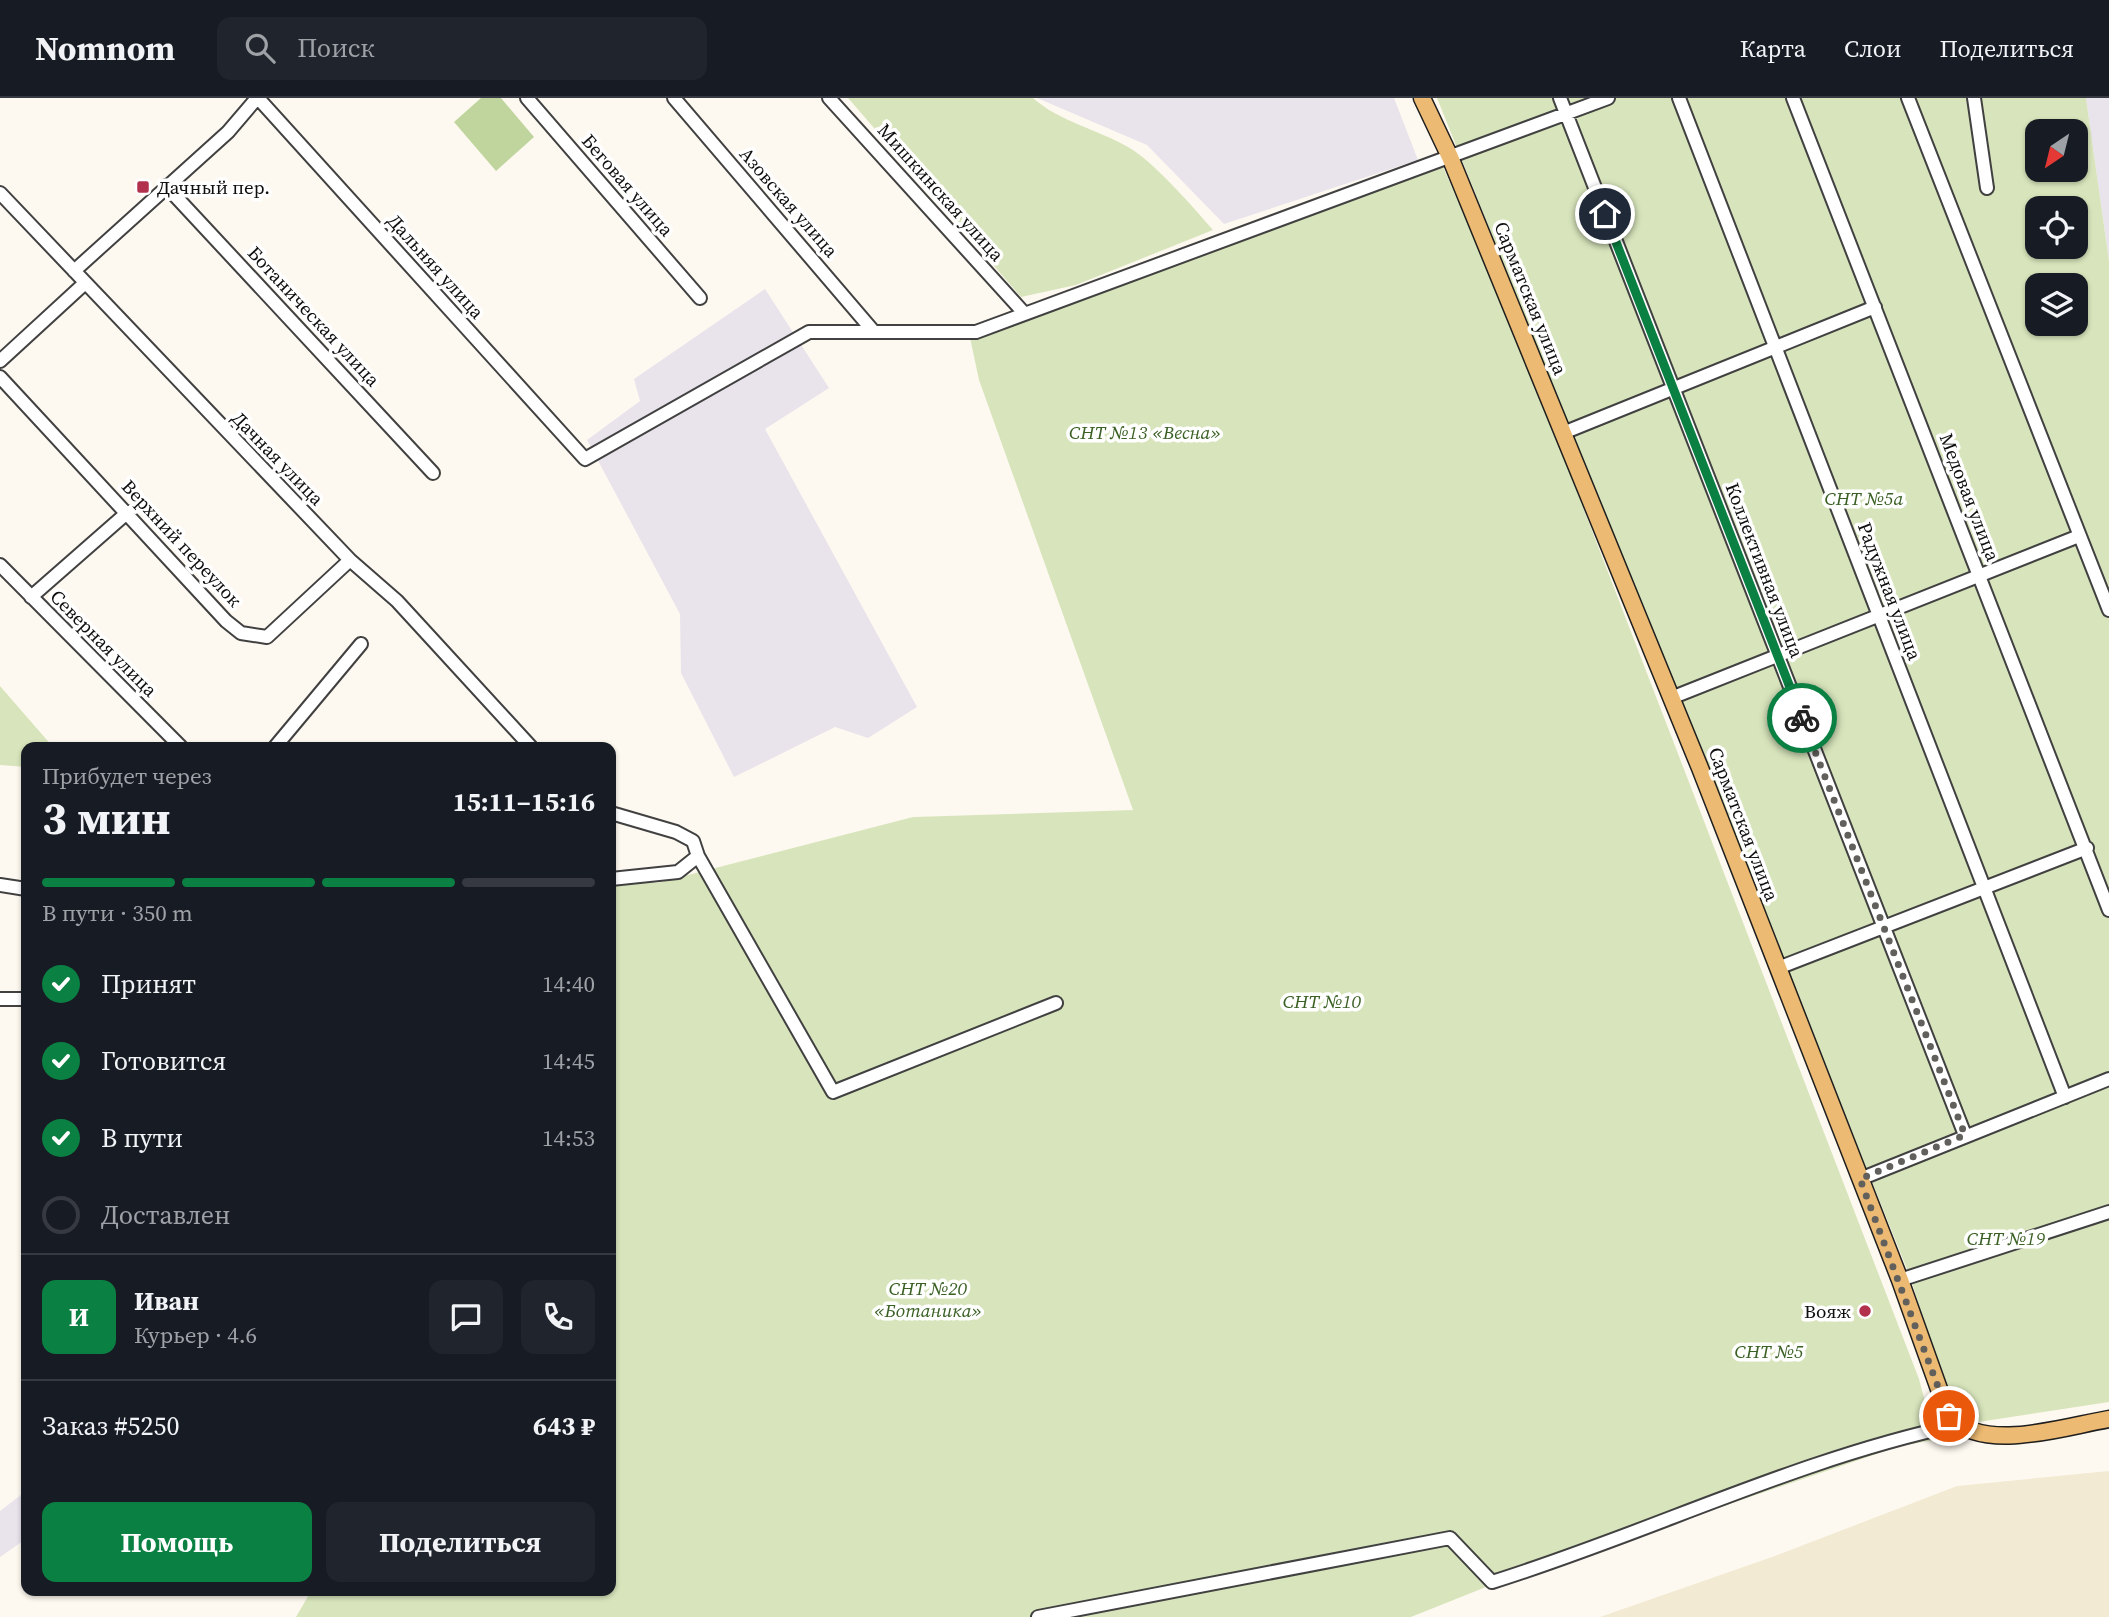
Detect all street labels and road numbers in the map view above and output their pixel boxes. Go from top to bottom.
street label: Мишкинская улица [872,117,1010,267]
street label: Беговая улица [576,128,680,242]
street label: Азовская улица [734,141,844,263]
street label: Дальняя улица [382,208,490,324]
street label: Сарматская улица [1488,218,1574,379]
street label: Ботаническая улица [242,240,386,392]
street label: Дачная улица [226,405,330,511]
street label: Медовая улица [1934,429,2006,565]
street label: Верхний переулок [116,474,248,613]
street label: Коллективная улица [1720,479,1810,661]
street label: Радужная улица [1852,518,1928,664]
street label: Северная улица [45,584,164,703]
street label: Сарматская улица [1703,743,1785,905]

